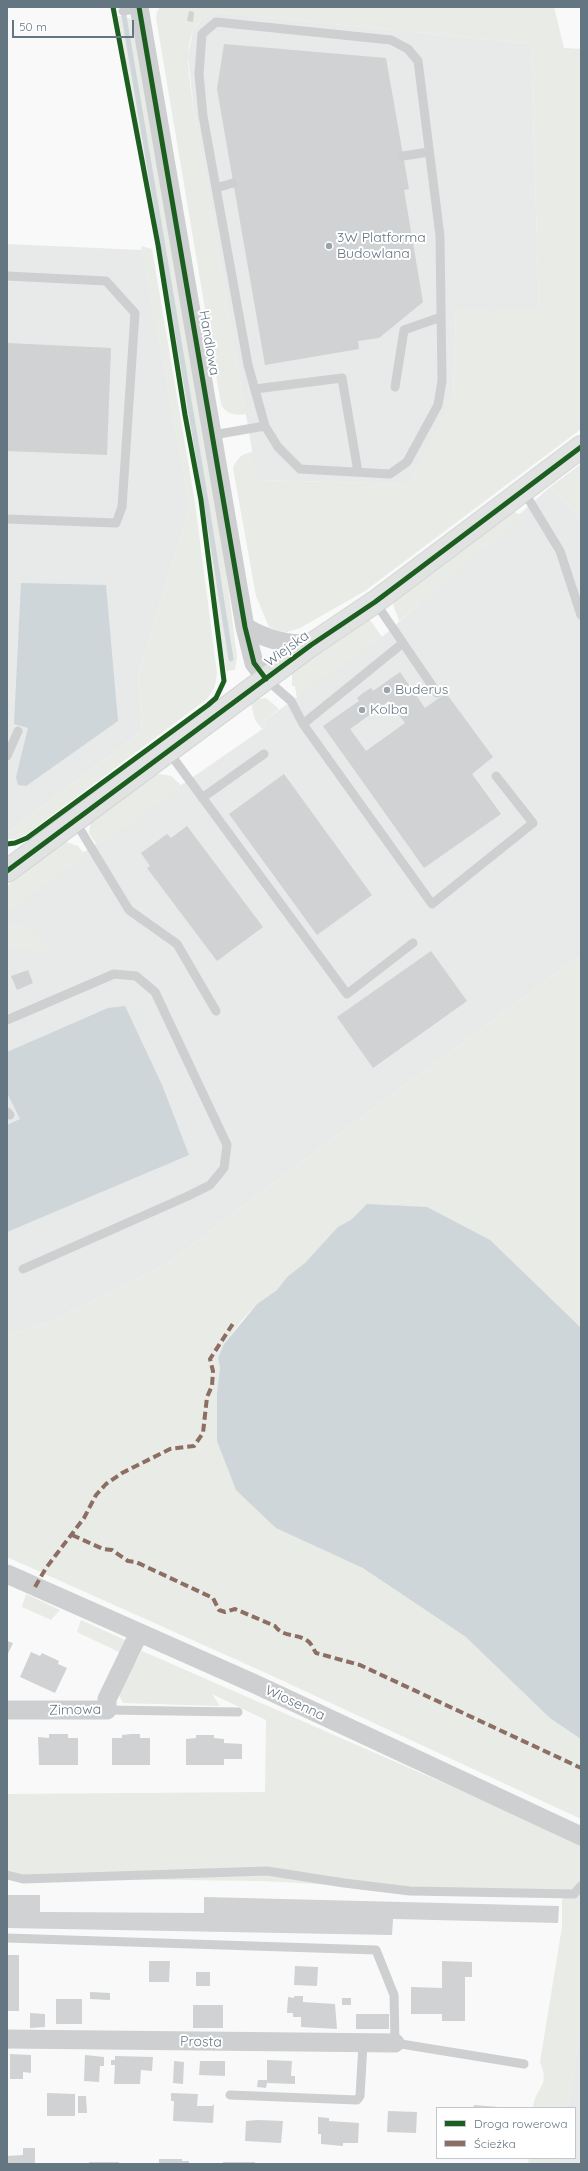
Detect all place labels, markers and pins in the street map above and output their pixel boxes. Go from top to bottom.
place label: 3W Platforma Budowlana [337,230,426,262]
marker: 3W Platforma Budowlana [324,241,334,251]
place label: Buderus [395,682,448,698]
marker: Buderus [382,685,392,695]
place label: Kolba [370,702,408,718]
marker: Kolba [357,705,367,715]

